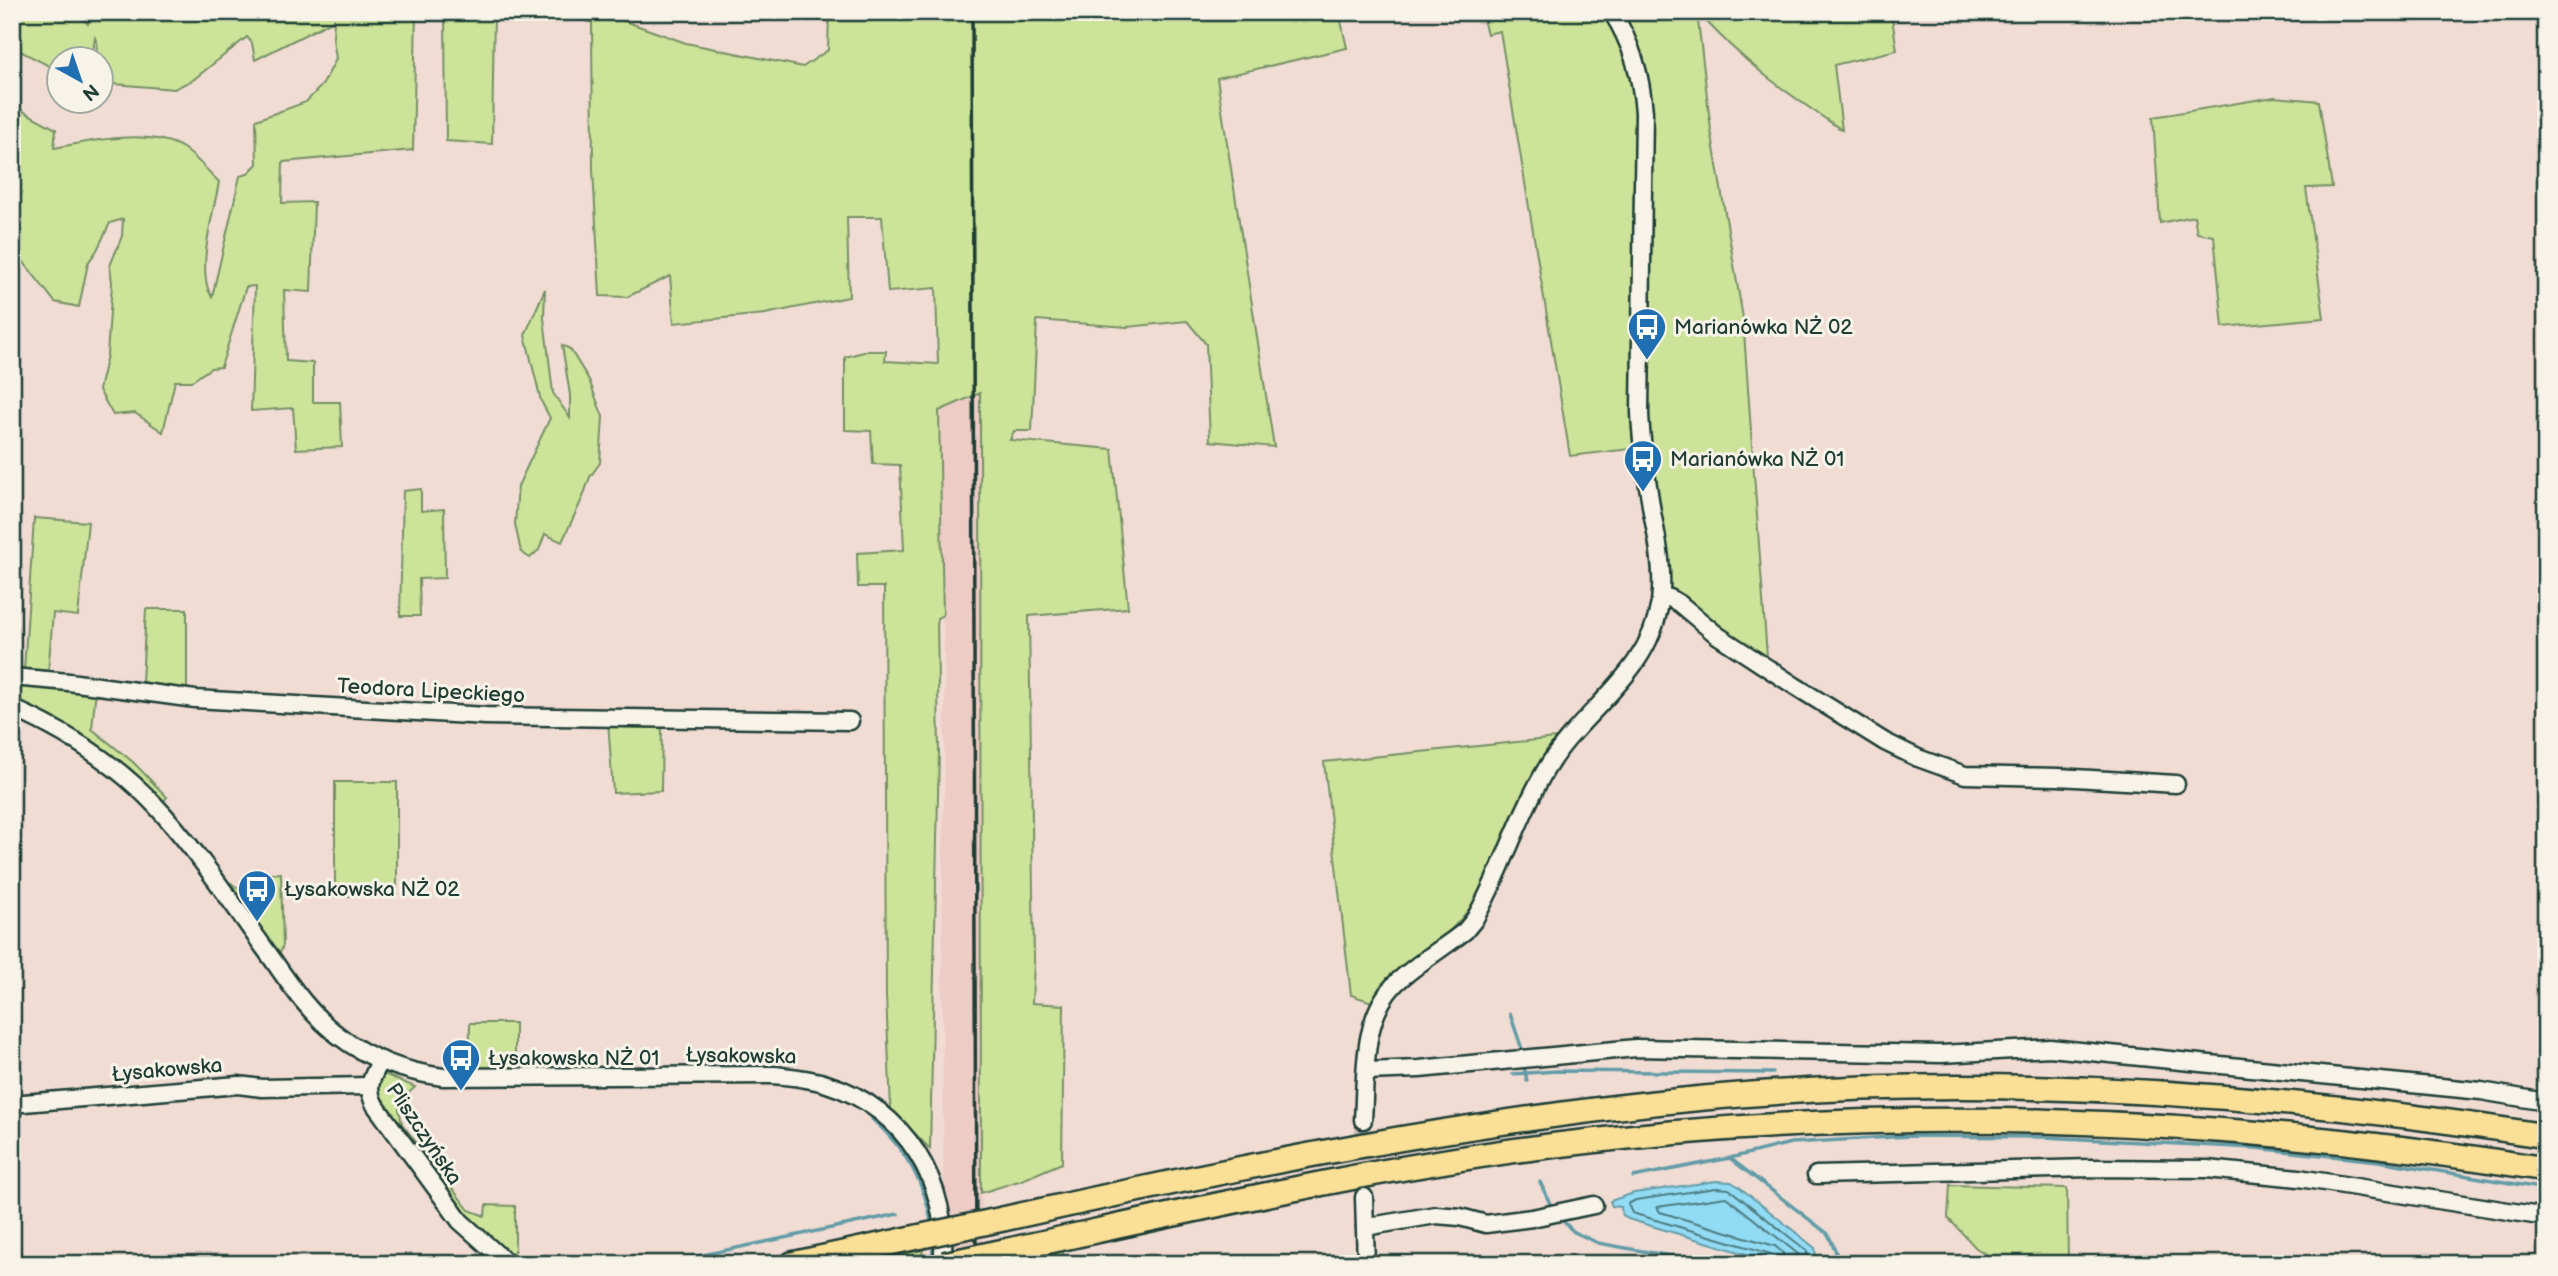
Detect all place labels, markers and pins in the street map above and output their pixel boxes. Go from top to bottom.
bus stop icon: Marianówka NŻ 02 [1626,306,1668,361]
place label: Marianówka NŻ 02 [1674,315,1853,340]
bus stop icon: Marianówka NŻ 01 [1622,438,1664,493]
place label: Marianówka NŻ 01 [1670,447,1844,472]
bus stop icon: Łysakowska NŻ 02 [236,868,278,923]
place label: Łysakowska NŻ 02 [284,877,460,902]
bus stop icon: Łysakowska NŻ 01 [440,1037,482,1092]
place label: Łysakowska NŻ 01 [488,1046,659,1071]

